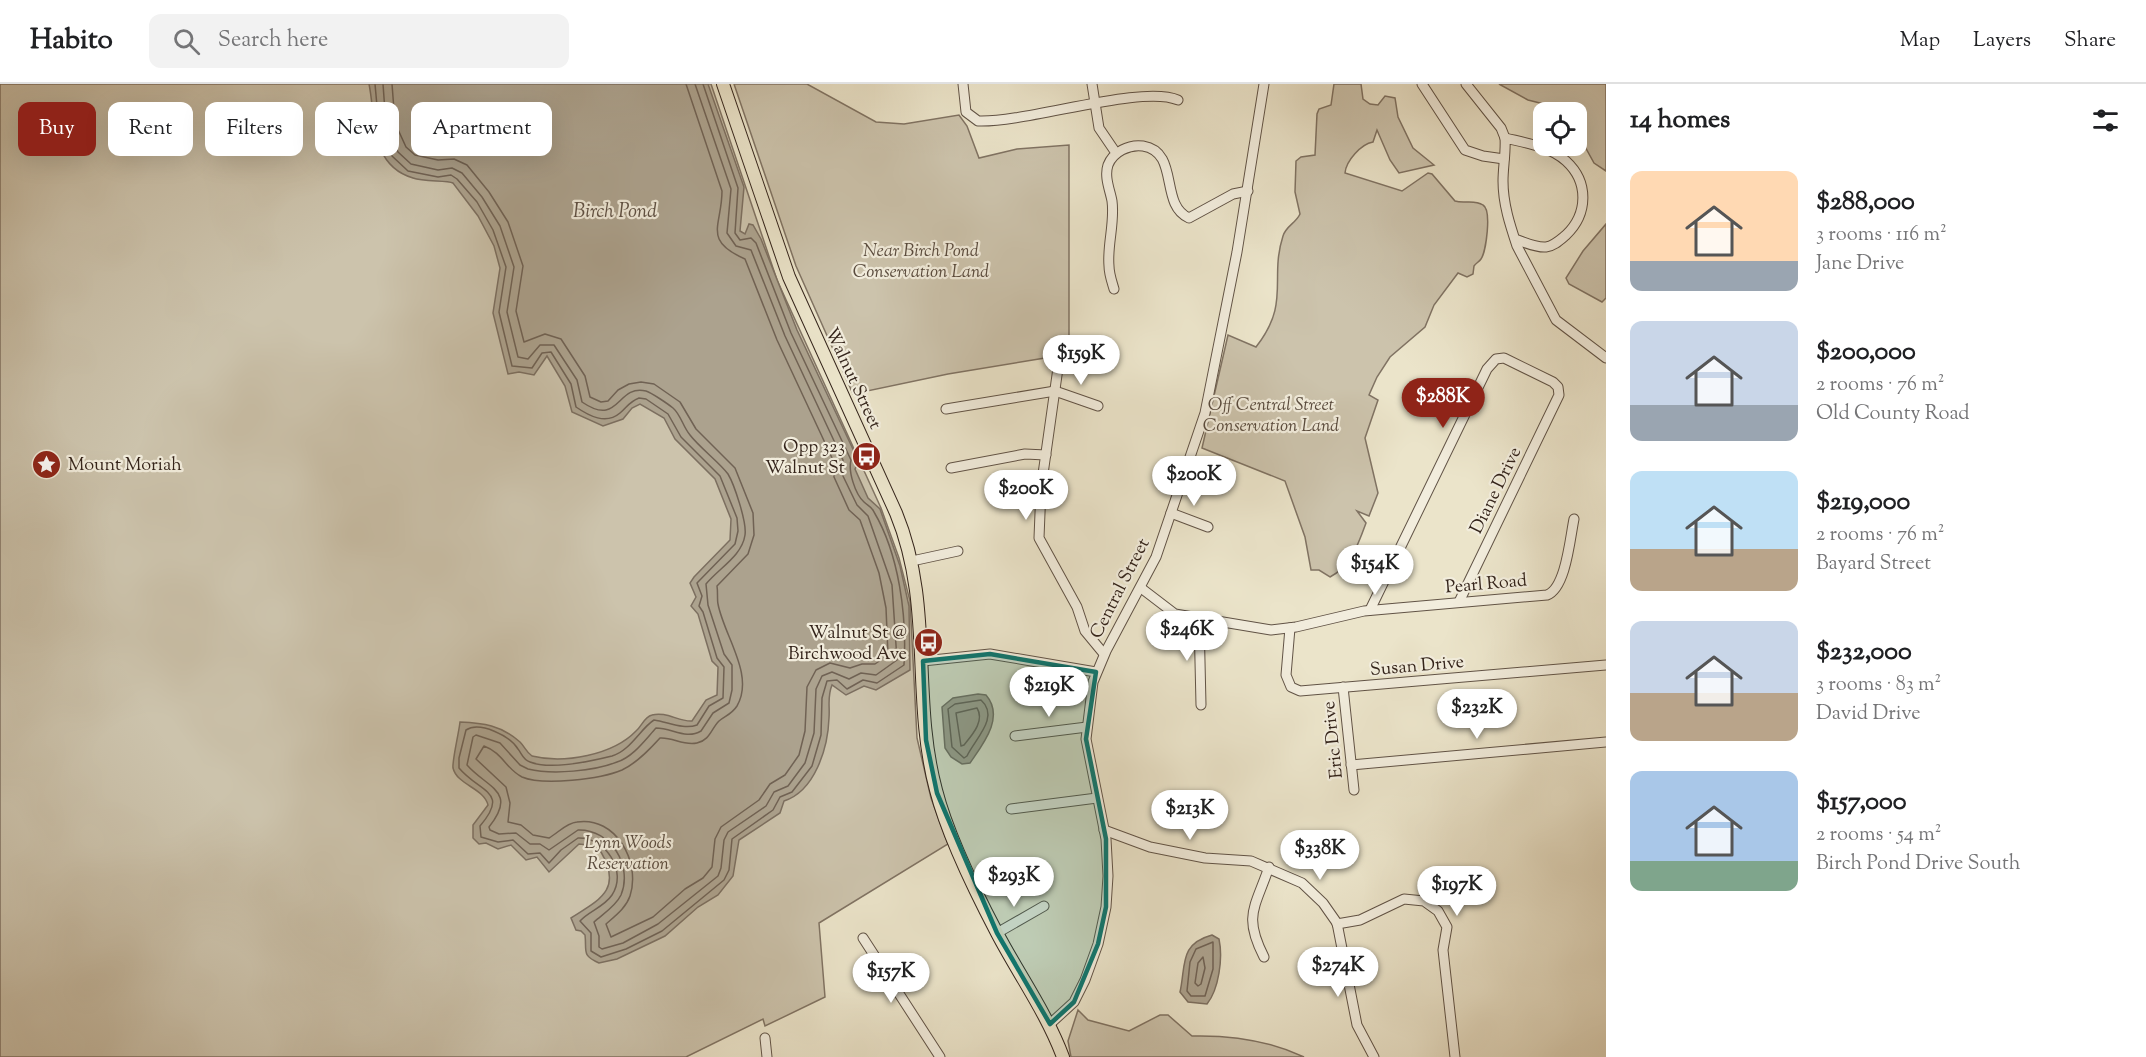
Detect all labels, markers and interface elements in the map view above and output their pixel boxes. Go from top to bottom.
search box [149,14,569,68]
text: Habito [30,21,113,61]
icon: search [170,25,203,58]
text: Search here [218,25,328,57]
text: Map [1900,26,1940,56]
text: Layers [1973,26,2031,56]
text: Share [2064,26,2116,56]
chip: Buy [18,102,96,156]
chip: Rent [108,102,193,156]
chip: Filters [205,102,303,156]
chip: New [315,102,399,156]
chip: Apartment [411,102,552,156]
map controls [1533,102,1587,156]
button: locate [1533,102,1587,156]
text: 14 homes [1630,102,1730,139]
icon: filters [2089,104,2122,137]
text: $288,000 [1816,184,1915,221]
icon: home [1678,195,1750,267]
water label: Birch Pond [573,198,657,227]
text: 3 rooms · 116 m² [1816,221,1947,250]
park label: Near Birch Pond Conservation Land [853,239,989,286]
text: Jane Drive [1816,250,1904,279]
street label: Walnut Street [817,324,887,434]
text: $200,000 [1816,334,1916,371]
pin: $159K [1039,335,1123,386]
text: $159K [1057,340,1105,369]
icon: home [1678,345,1750,417]
text: 2 rooms · 76 m² [1816,371,1944,400]
pin: $288K [1401,378,1485,429]
text: $288K [1416,383,1470,412]
park label: Off Central Street Conservation Land [1203,393,1339,440]
text: Old County Road [1816,400,1970,429]
place label: Opp 323 Walnut St [765,435,845,482]
bus stop icon: Opp 323 Walnut St [850,440,882,472]
street label: Diane Drive [1465,443,1529,539]
place icon: Mount Moriah [31,448,63,480]
place label: Mount Moriah [68,453,182,479]
pin: $200K [1152,456,1236,507]
text: $200K [1166,461,1222,490]
pin: $200K [984,470,1068,521]
text: $200K [998,475,1054,504]
text: $219,000 [1816,484,1910,521]
icon: home [1678,495,1750,567]
text: 2 rooms · 76 m² [1816,521,1944,550]
street label: Central Street [1084,534,1157,644]
pin: $154K [1333,545,1417,596]
text: $154K [1351,550,1399,579]
text: Bayard Street [1816,550,1931,579]
street label: Pearl Road [1444,568,1528,602]
pin: $246K [1145,611,1229,662]
text: $246K [1160,616,1214,645]
place label: Walnut St @ Birchwood Ave [788,621,907,668]
bus stop icon: Walnut St @ Birchwood Ave [912,626,944,658]
text: $232,000 [1816,634,1912,671]
icon: home [1678,645,1750,717]
street label: Susan Drive [1369,650,1465,684]
pin: $219K [1007,667,1091,718]
text: 3 rooms · 83 m² [1816,671,1941,700]
text: $219K [1024,672,1074,701]
pin: $232K [1435,689,1519,740]
text: $232K [1451,694,1503,723]
street label: Eric Drive [1317,700,1351,780]
text: David Drive [1816,700,1921,729]
text: $157,000 [1816,784,1906,821]
pin: $213K [1148,790,1232,841]
text: $213K [1165,795,1215,824]
icon: home [1678,795,1750,867]
text: 2 rooms · 54 m² [1816,821,1941,850]
pin: $338K [1278,830,1362,881]
park label: Lynn Woods Reservation [584,831,672,878]
text: $338K [1294,835,1346,864]
text: Birch Pond Drive South [1816,850,2021,879]
pin: $293K [972,857,1056,908]
text: $293K [988,862,1040,891]
pin: $197K [1415,866,1499,917]
text: $197K [1431,871,1483,900]
pin: $274K [1296,947,1380,998]
text: $274K [1311,952,1365,981]
pin: $157K [849,953,933,1004]
text: $157K [867,958,915,987]

